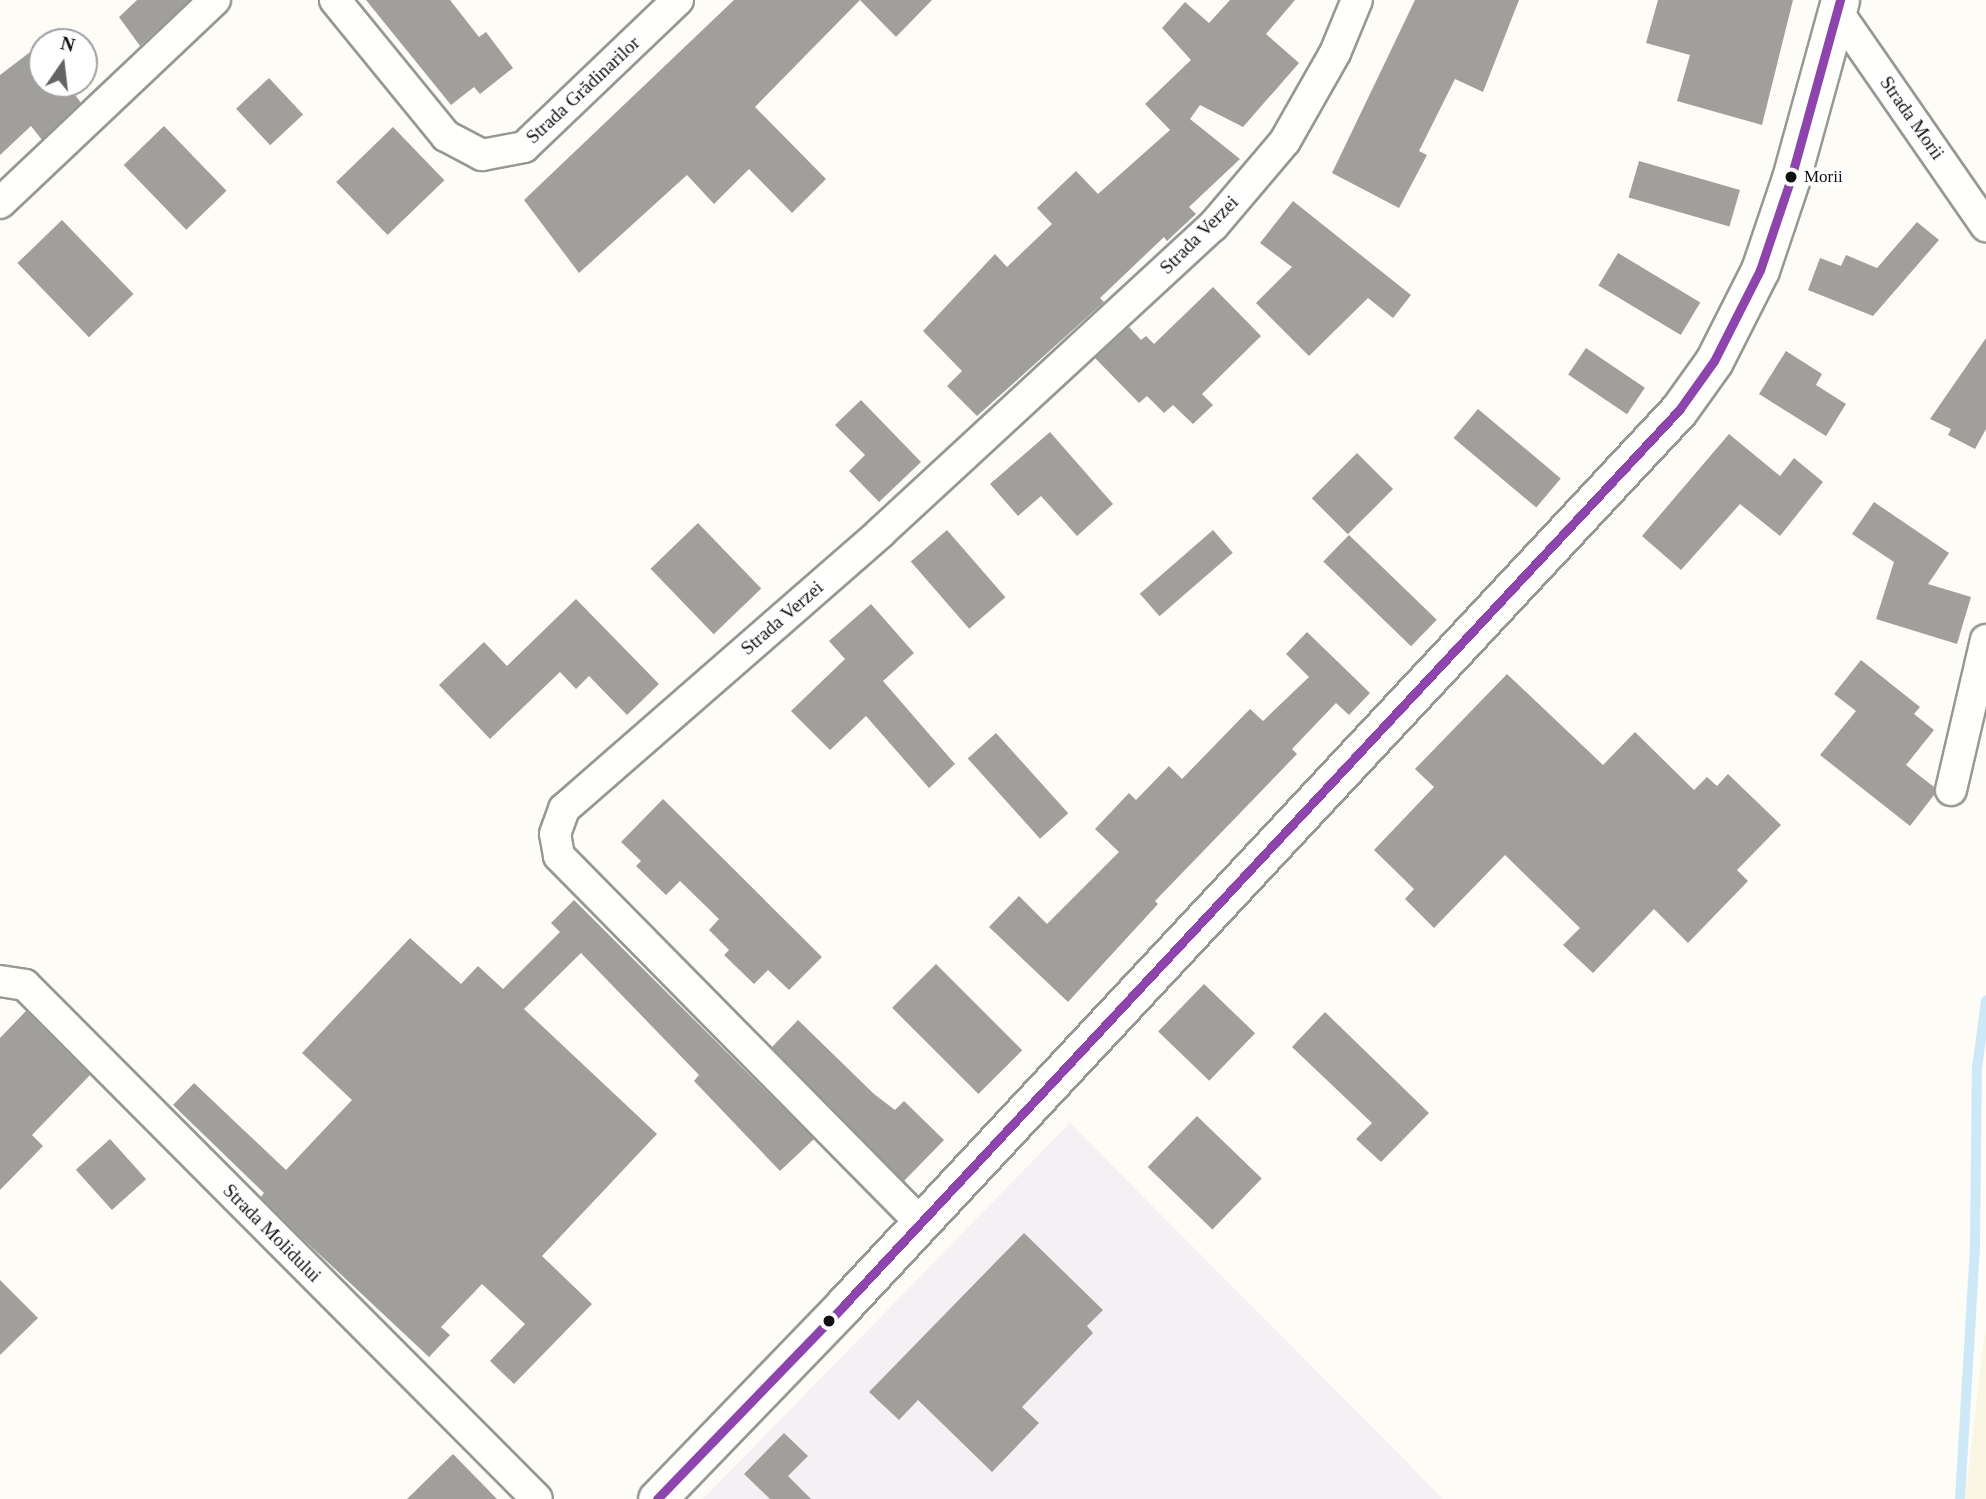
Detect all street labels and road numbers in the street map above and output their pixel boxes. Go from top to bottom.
street label: Strada Grădinarilor [521,31,645,149]
street label: Strada Morii [1875,72,1949,164]
street label: Strada Verzei [1155,191,1243,279]
street label: Strada Verzei [736,576,828,660]
street label: Strada Molidului [218,1179,326,1287]

